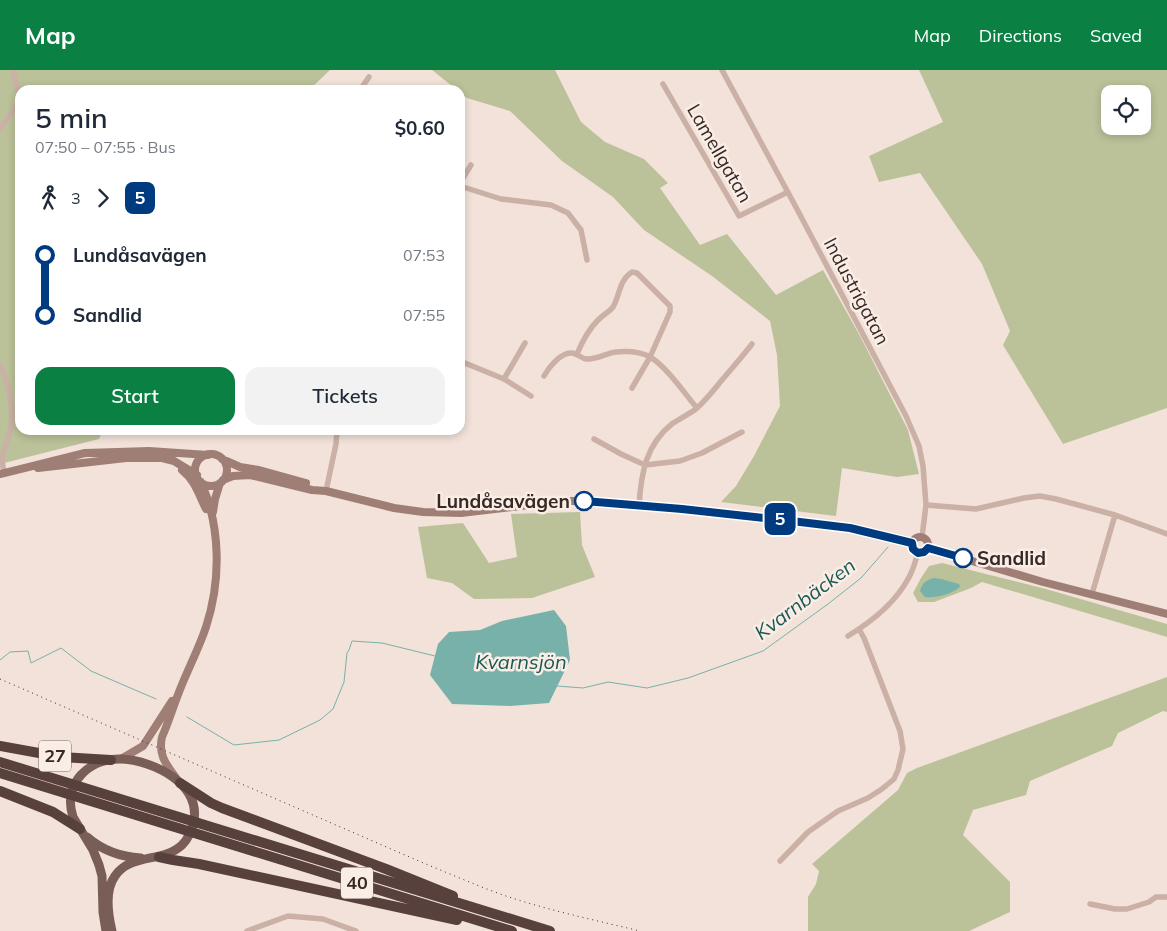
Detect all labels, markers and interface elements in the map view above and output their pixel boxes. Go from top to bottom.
text: Map [25,20,76,50]
text: Map [914,24,951,47]
text: Directions [979,24,1062,47]
text: Saved [1090,24,1142,47]
map controls [1101,85,1151,135]
button: locate [1101,85,1151,135]
street label: Lamellgatan [682,99,758,207]
text: 5 min [35,100,108,135]
text: $0.60 [395,116,445,140]
text: 07:50 – 07:55 · Bus [35,137,176,157]
icon: walk [35,184,63,212]
icon: forward [89,184,117,212]
text: 5 [135,186,145,209]
text: 3 [71,188,81,208]
street label: Industrigatan [819,233,895,349]
text: Lundåsavägen [73,243,207,267]
text: 07:53 [403,245,445,265]
text: Sandlid [73,303,142,327]
text: 07:55 [403,305,445,325]
button: Start [35,367,235,425]
button: Tickets [245,367,445,425]
place label: Lundåsavägen [436,489,570,513]
marker: Lundåsavägen [574,491,594,511]
line badge: 5 [764,503,796,535]
text: 5 [775,507,785,530]
place label: Sandlid [977,546,1046,570]
marker: Sandlid [953,548,973,568]
water label: Kvarnbäcken [749,552,860,645]
water label: Kvarnsjön [475,649,567,674]
road number: 27 [39,740,71,771]
road number: 40 [341,868,373,898]

